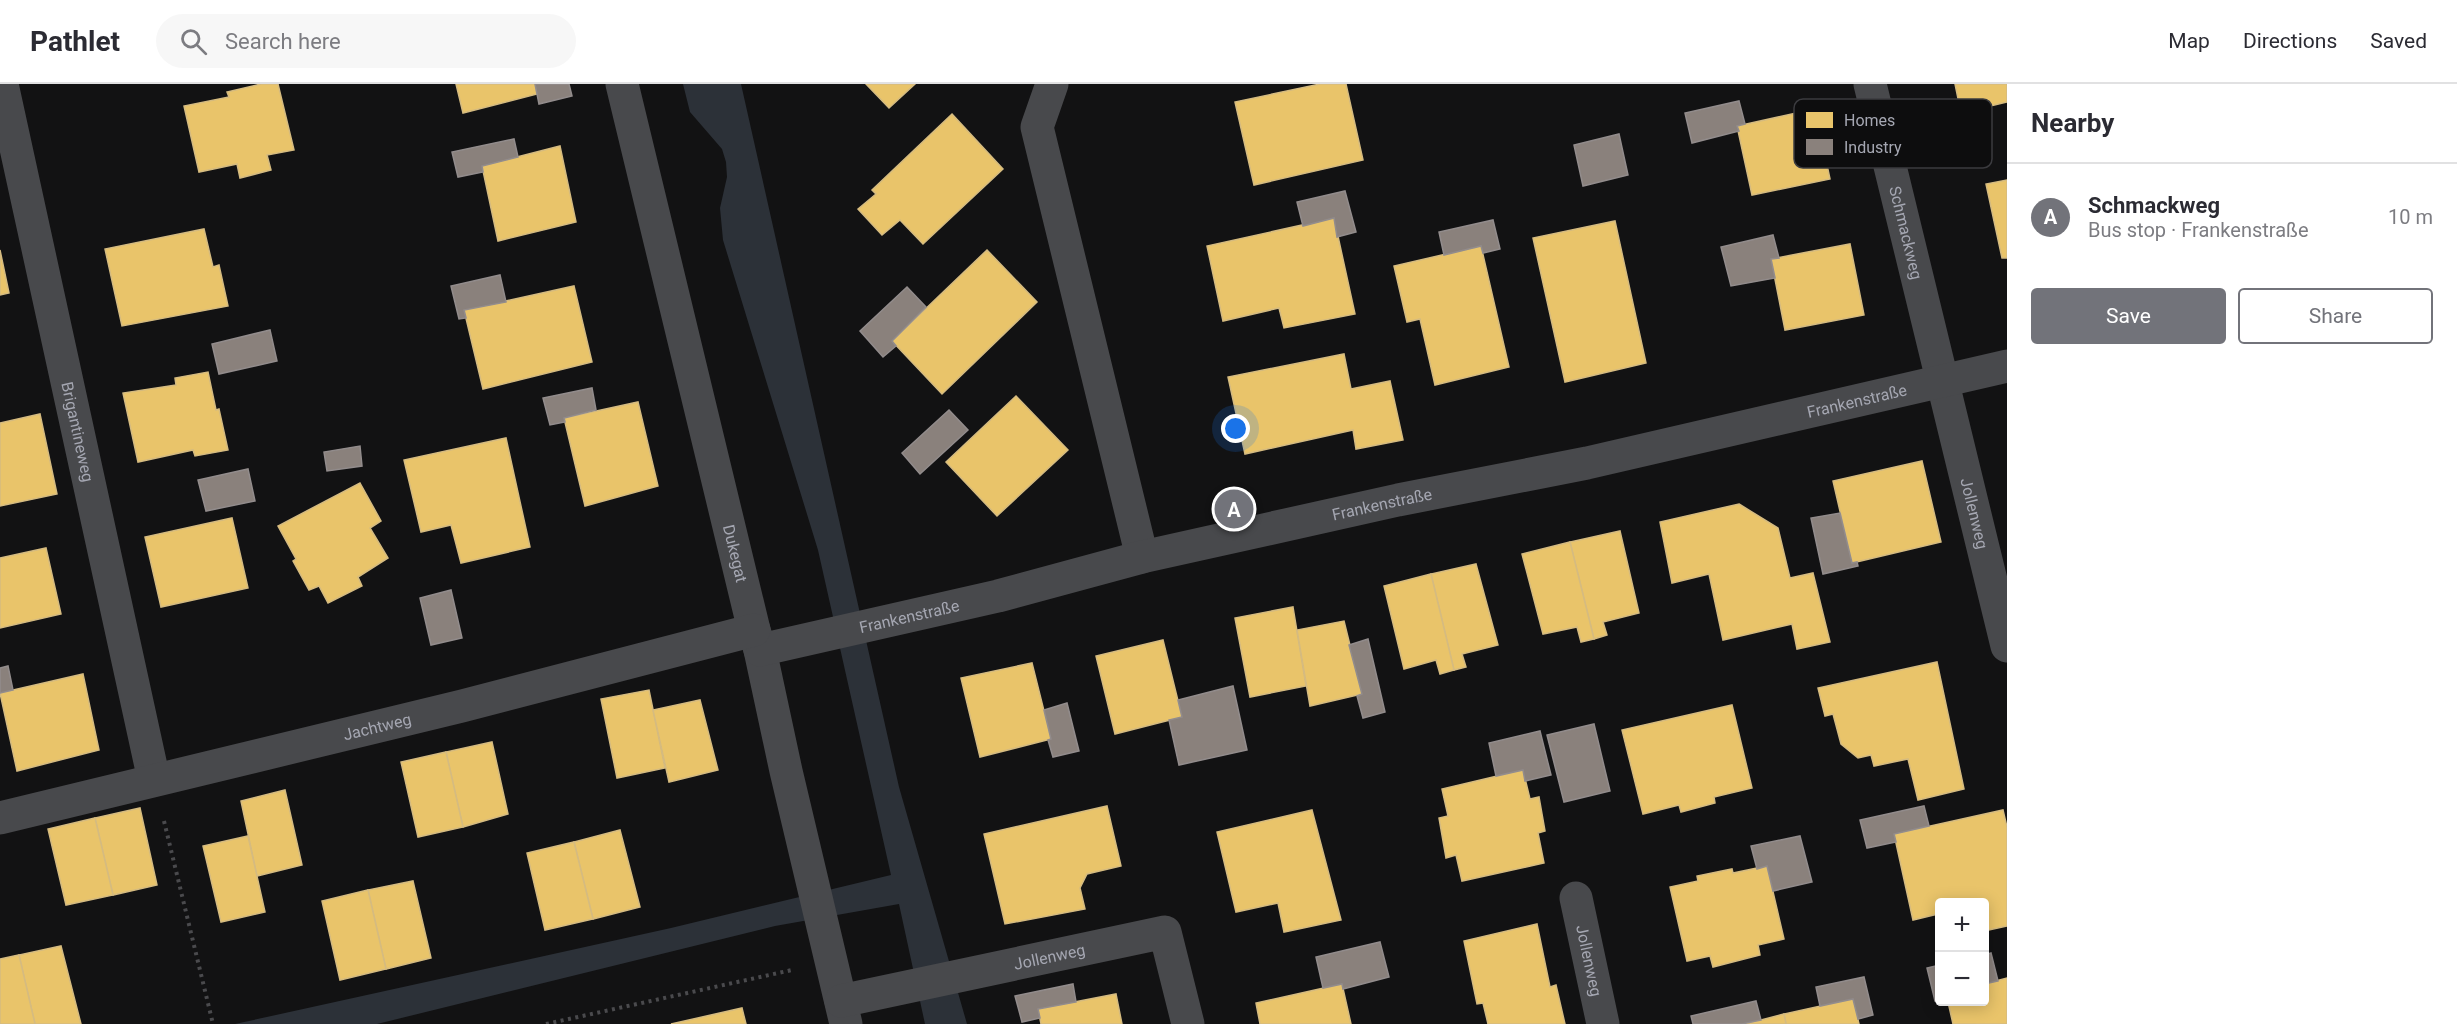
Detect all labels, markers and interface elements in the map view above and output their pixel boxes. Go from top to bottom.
search box [156,14,576,68]
text: Pathlet [30,25,120,58]
icon: search [177,25,210,58]
text: Search here [225,29,341,54]
text: Map [2168,29,2210,53]
text: Directions [2243,29,2337,53]
text: Saved [2370,29,2427,53]
legend [1794,99,1992,168]
text: Nearby [2031,108,2114,138]
text: Homes [1844,111,1895,130]
text: Industry [1844,138,1902,157]
street label: Schmackweg [1886,184,1927,281]
text: Schmackweg [2088,193,2220,218]
text: A [2044,205,2057,229]
text: 10 m [2388,205,2433,229]
text: Bus stop · Frankenstraße [2088,218,2309,242]
button: Save [2031,288,2226,344]
button: Share [2238,288,2433,344]
street label: Brigantineweg [58,380,98,484]
street label: Frankenstraße [1805,380,1909,421]
your location [1221,414,1250,443]
street label: Jollenweg [1957,476,1993,551]
street label: Frankenstraße [1330,484,1434,524]
pin: A [1214,486,1254,532]
street label: Dukegat [719,523,752,584]
street label: Frankenstraße [857,596,961,637]
street label: Jachtweg [341,709,413,744]
map controls [1935,898,1989,1006]
button: + [1935,898,1989,952]
street label: Jollenweg [1573,923,1606,998]
street label: Jollenweg [1012,940,1087,973]
button: − [1935,952,1989,1006]

